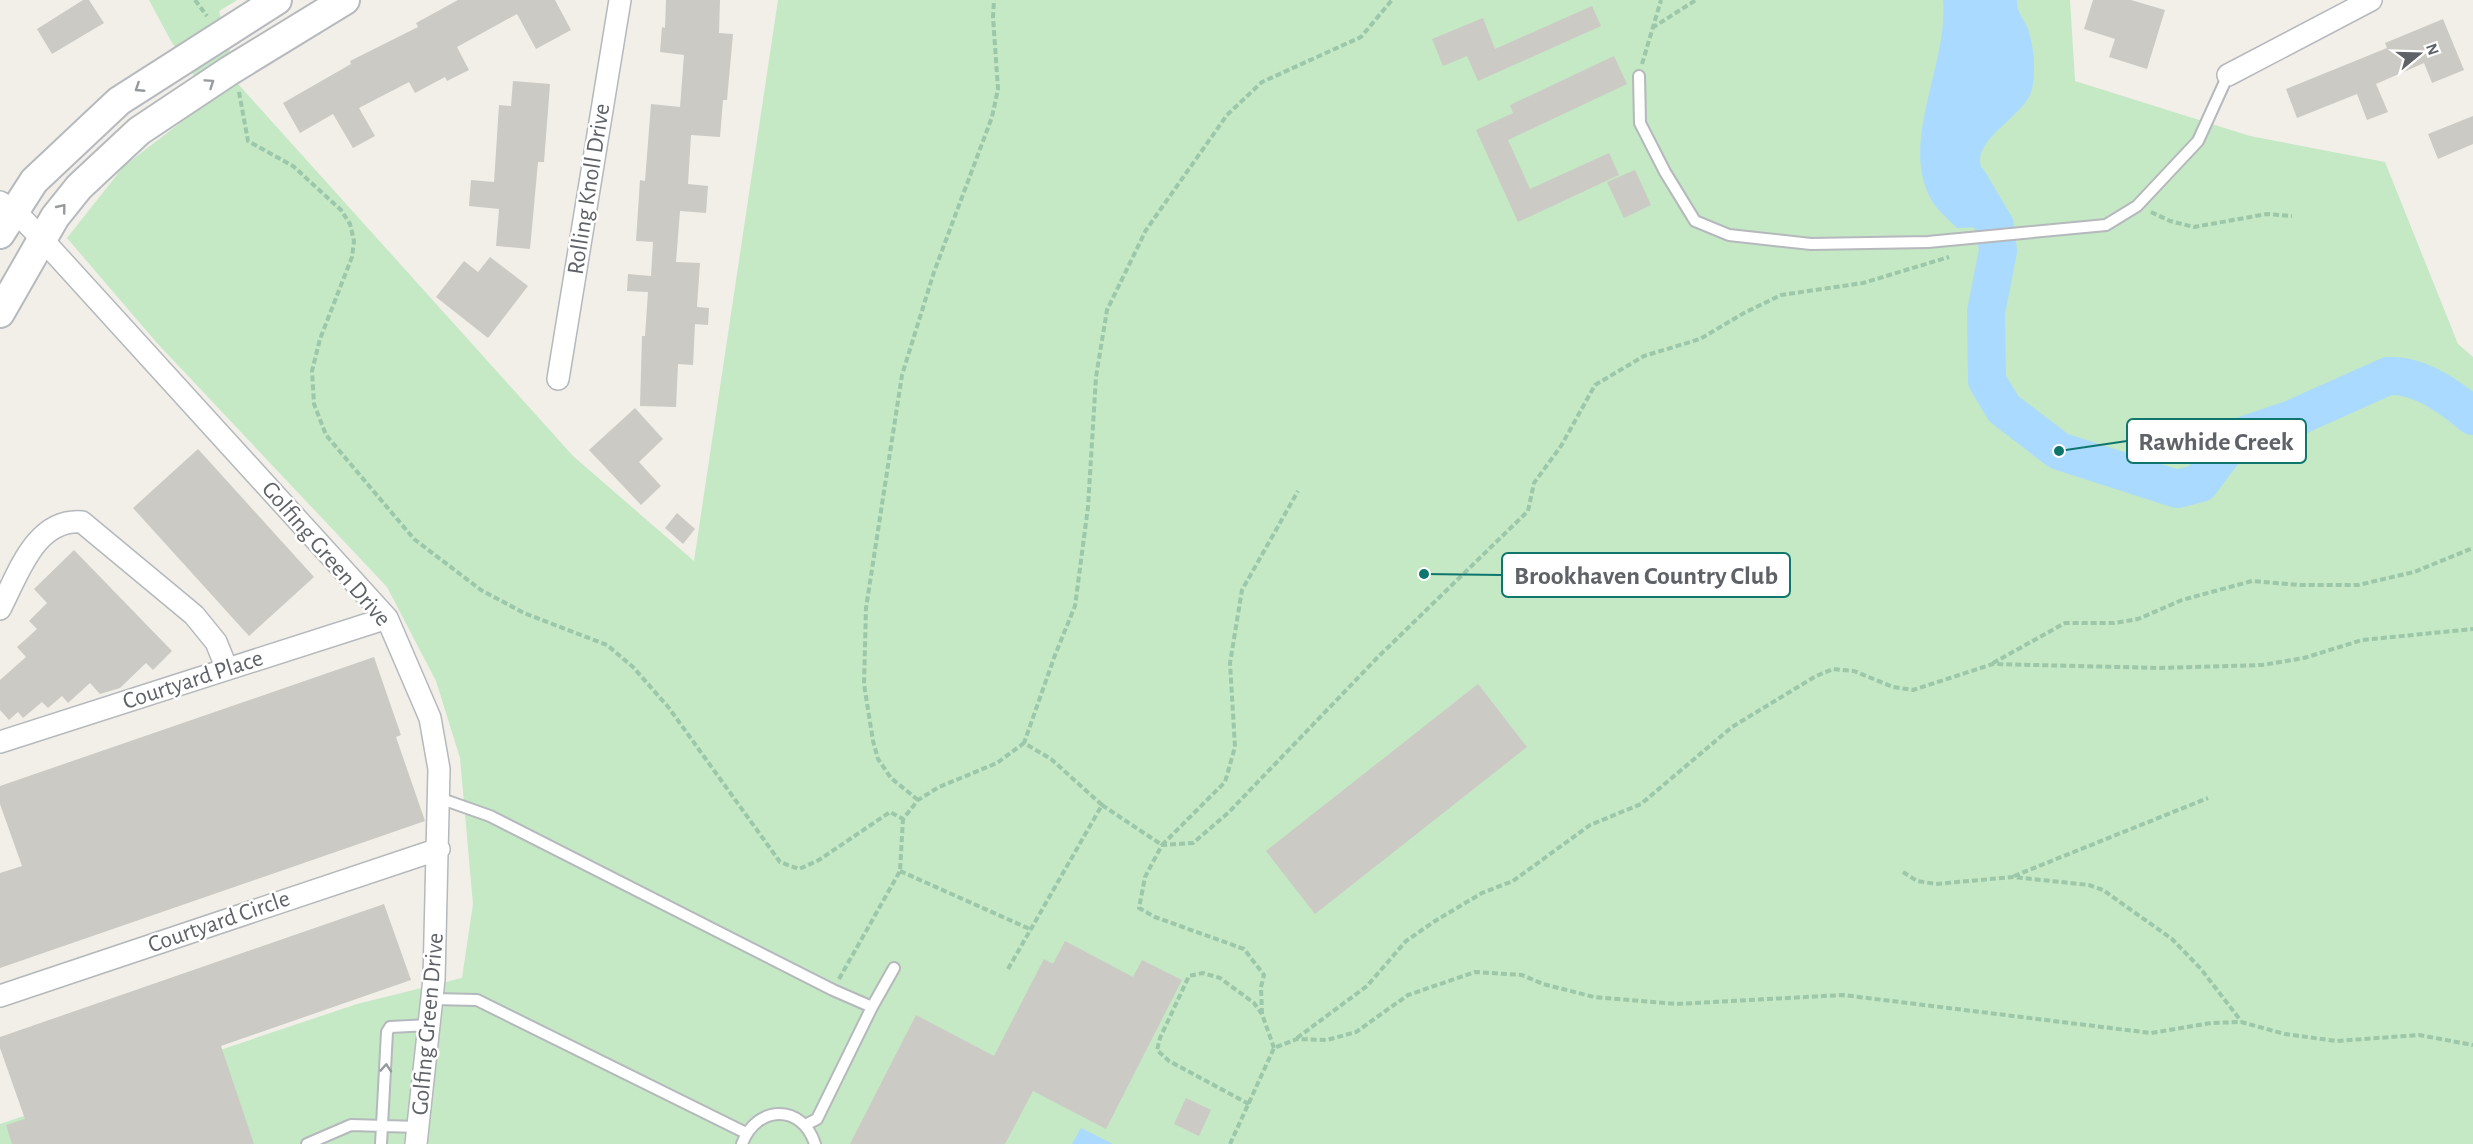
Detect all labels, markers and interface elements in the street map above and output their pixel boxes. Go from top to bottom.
north arrow [2389,24,2449,84]
text: N [2423,42,2442,57]
one-way arrow [203,79,214,90]
one-way arrow [135,80,146,91]
street label: Rolling Knoll Drive [564,102,614,276]
one-way arrow [54,204,65,215]
callout: Rawhide Creek [2127,419,2306,463]
text: Rawhide Creek [2138,429,2294,455]
street label: Golfing Green Drive [257,477,395,631]
callout: Brookhaven Country Club [1502,553,1790,597]
text: Brookhaven Country Club [1514,563,1778,589]
street label: Courtyard Place [120,646,266,714]
street label: Courtyard Circle [145,887,293,957]
street label: Golfing Green Drive [408,932,448,1116]
one-way arrow [380,1063,393,1072]

